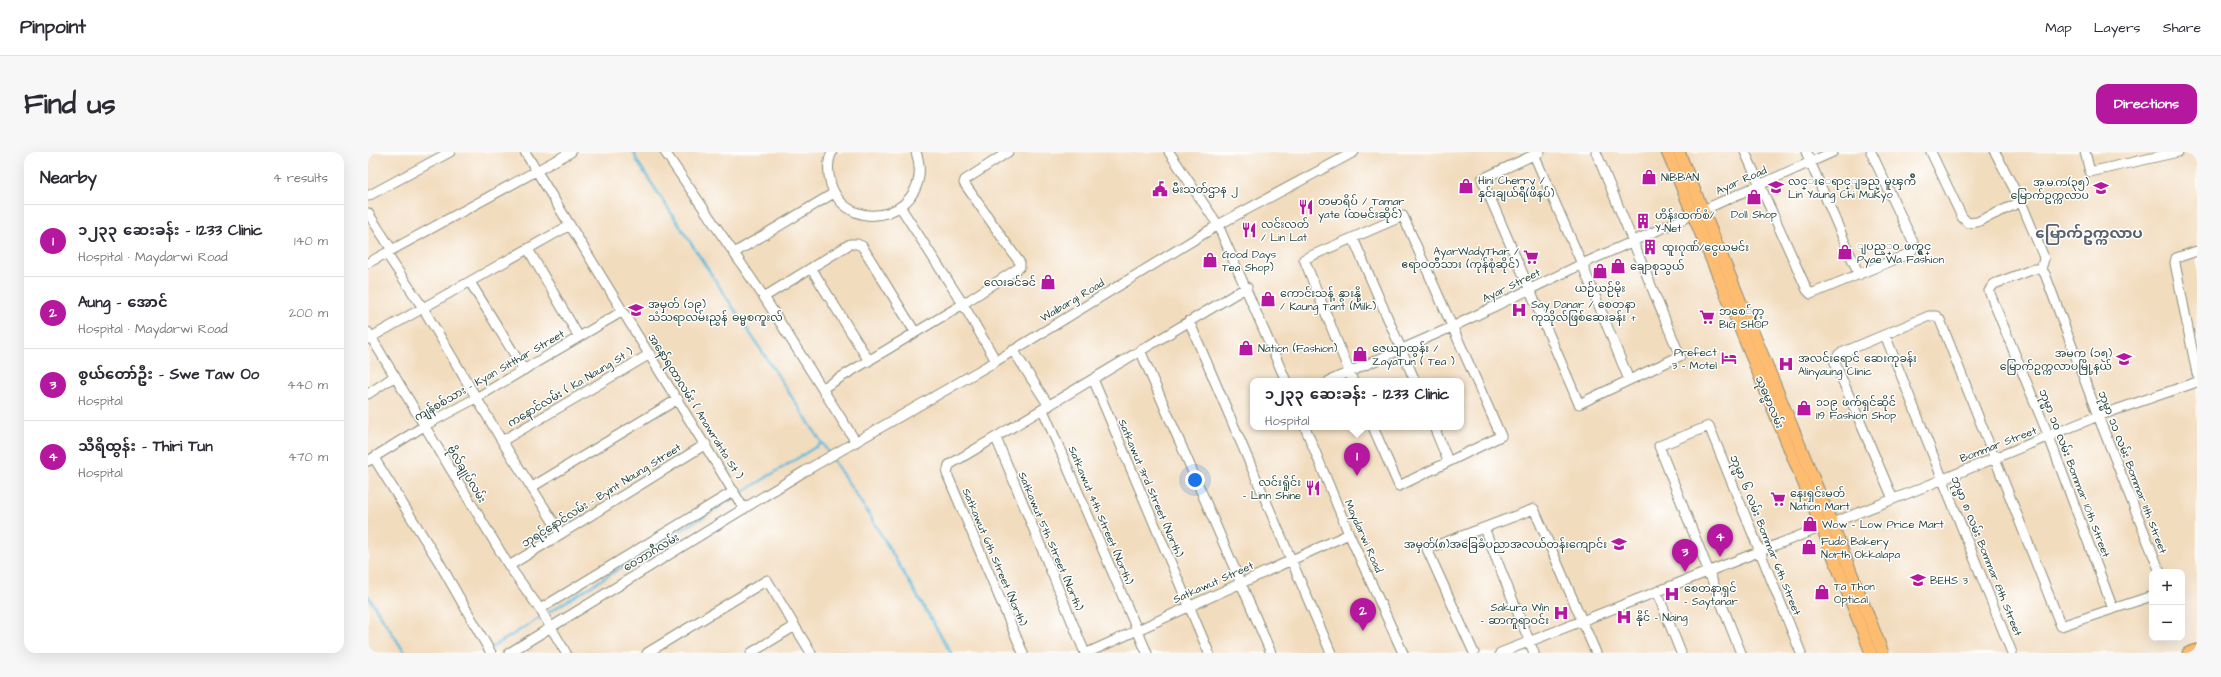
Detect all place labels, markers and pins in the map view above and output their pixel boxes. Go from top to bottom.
shop icon: NIBBAN [1640,168,1658,186]
place label: NIBBAN [1661,170,1699,185]
place label: Hini Cherry / နှင်းချယ်ရီ(ဖိနပ်) [1478,173,1555,202]
place label: လင္းေရာင္ျခည္ မူၾကိဳ Lin Yaung Chi MuKyo [1788,173,1916,203]
place label: အ.မ.က(၃၅) မြောက်ဥက္ကလာပ [2010,175,2089,204]
shop icon: Hini Cherry / နှင်းချယ်ရီ(ဖိနပ်) [1457,177,1475,195]
school or university icon: လင္းေရာင္ျခည္ မူၾကိဳ Lin Yaung Chi MuKyo [1767,178,1785,196]
school or university icon: အ.မ.က(၃၅) မြောက်ဥက္ကလာပ [2092,179,2110,197]
public building icon: မီးသတ်ဌာန ၂ [1151,180,1169,198]
place label: မီးသတ်ဌာန ၂ [1172,182,1238,198]
shop icon: Doll Shop [1745,188,1763,206]
place label: တမာရိပ် / Tamar yate (ထမင်းဆိုင်) [1318,194,1404,223]
restaurant icon: တမာရိပ် / Tamar yate (ထမင်းဆိုင်) [1297,198,1315,216]
place label: Doll Shop [1731,207,1777,222]
place label: ဟိန်းထက်စံ/ Y-Net [1655,208,1715,236]
building icon: ဟိန်းထက်စံ/ Y-Net [1634,212,1652,230]
place label: လင်းလတ် / Lin Lat [1261,217,1309,245]
restaurant icon: လင်းလတ် / Lin Lat [1240,221,1258,239]
building icon: ထူးဂုဏ်/ငွေယမင်း [1641,238,1659,256]
place label: ျပည့္၀ ဖက္ရွင္ Pyae Wa Fashion [1857,239,1944,268]
place label: ထူးဂုဏ်/ငွေယမင်း [1662,240,1749,256]
shop icon: ျပည့္၀ ဖက္ရွင္ Pyae Wa Fashion [1836,243,1854,261]
place label: AyarWadyThar / ဧရာဝတီသား (ကုန်စုံဆိုင်) [1401,244,1519,273]
place label: Good Days Tea Shop) [1222,247,1277,275]
supermarket icon: AyarWadyThar / ဧရာဝတီသား (ကုန်စုံဆိုင်) [1522,248,1540,266]
shop icon: Good Days Tea Shop) [1201,251,1219,269]
shop icon: ချောစုသွယ် [1609,257,1627,275]
place label: ချောစုသွယ် [1630,259,1684,275]
shop icon: ယဉ်ယဉ်မိုး [1591,262,1609,280]
shop icon: လေးခင်ခင် [1039,273,1057,291]
place label: လေးခင်ခင် [984,275,1036,290]
place label: ယဉ်ယဉ်မိုး [1575,281,1625,297]
place label: ကောင်းသန့် နွားနို့ / Kaung Tant (Milk) [1280,286,1376,315]
shop icon: ကောင်းသန့် နွားနို့ / Kaung Tant (Milk) [1259,290,1277,308]
place label: အမှတ် (၁၉) သံသရာလမ်းညွှန် ဓမ္မစကူးလ် [648,297,783,326]
place label: Say Danar / စေတနာ ကုသိုလ်ဖြစ်ဆေးခန်း + [1531,297,1636,326]
school or university icon: အမှတ် (၁၉) သံသရာလမ်းညွှန် ဓမ္မစကူးလ် [627,301,645,319]
hospital icon: Say Danar / စေတနာ ကုသိုလ်ဖြစ်ဆေးခန်း + [1510,301,1528,319]
place label: ဘစေ်၇ှာ့ BIG SHOP [1719,304,1769,332]
supermarket icon: ဘစေ်၇ှာ့ BIG SHOP [1698,308,1716,326]
shop icon: Nation (Fashion) [1237,339,1255,357]
place label: Nation (Fashion) [1258,341,1338,356]
place label: ဇေယျာထွန်း / ZayaTun ( Tea ) [1372,341,1455,370]
shop icon: ဇေယျာထွန်း / ZayaTun ( Tea ) [1351,345,1369,363]
place label: Prefect 3 - Motel [1672,345,1718,373]
place label: အမက (၁၅) မြောက်ဥက္ကလာပမြို့နယ် [2000,346,2112,375]
hotel icon: Prefect 3 - Motel [1720,349,1738,367]
school or university icon: အမက (၁၅) မြောက်ဥက္ကလာပမြို့နယ် [2115,350,2133,368]
place label: အလင်းရောင် ဆေးကုခန်း Alinyaung Clinic [1798,351,1917,380]
hospital icon: အလင်းရောင် ဆေးကုခန်း Alinyaung Clinic [1777,355,1795,373]
place label: ၁၁၉ ဖက်ရှင်ဆိုင် 119 Fashion Shop [1816,395,1896,423]
shop icon: ၁၁၉ ဖက်ရှင်ဆိုင် 119 Fashion Shop [1795,399,1813,417]
pin: 1 [1344,443,1370,476]
place label: လင်းရှိုင်း - Linn Shine [1243,475,1301,503]
restaurant icon: လင်းရှိုင်း - Linn Shine [1304,479,1322,497]
place label: နေးရှင်းမတ် Nation Mart [1790,486,1850,514]
supermarket icon: နေးရှင်းမတ် Nation Mart [1769,490,1787,508]
shop icon: Wow - Low Price Mart [1801,515,1819,533]
place label: Wow - Low Price Mart [1822,517,1945,532]
pin: 4 [1707,524,1733,557]
place label: Fudo Bakery North Okkalapa [1821,534,1900,562]
school or university icon: အမှတ်(၈)အခြေခံပညာအလယ်တန်းကျောင်း [1610,535,1628,553]
place label: အမှတ်(၈)အခြေခံပညာအလယ်တန်းကျောင်း [1404,537,1607,553]
shop icon: Fudo Bakery North Okkalapa [1800,538,1818,556]
pin: 3 [1672,539,1698,572]
school or university icon: BEHS 3 [1909,571,1927,589]
place label: BEHS 3 [1930,573,1968,588]
place label: Ta Thon Optical [1834,579,1875,607]
place label: စေတနာရှင် - Saytanar [1684,581,1738,610]
shop icon: Ta Thon Optical [1813,583,1831,601]
hospital icon: စေတနာရှင် - Saytanar [1663,585,1681,603]
pin: 2 [1350,598,1376,631]
place label: Sakura Win - ဆာကူရာဝင်း [1480,600,1549,629]
hospital icon: Sakura Win - ဆာကူရာဝင်း [1552,604,1570,622]
hospital icon: နိုင် - Naing [1615,608,1633,626]
place label: နိုင် - Naing [1636,610,1688,626]

